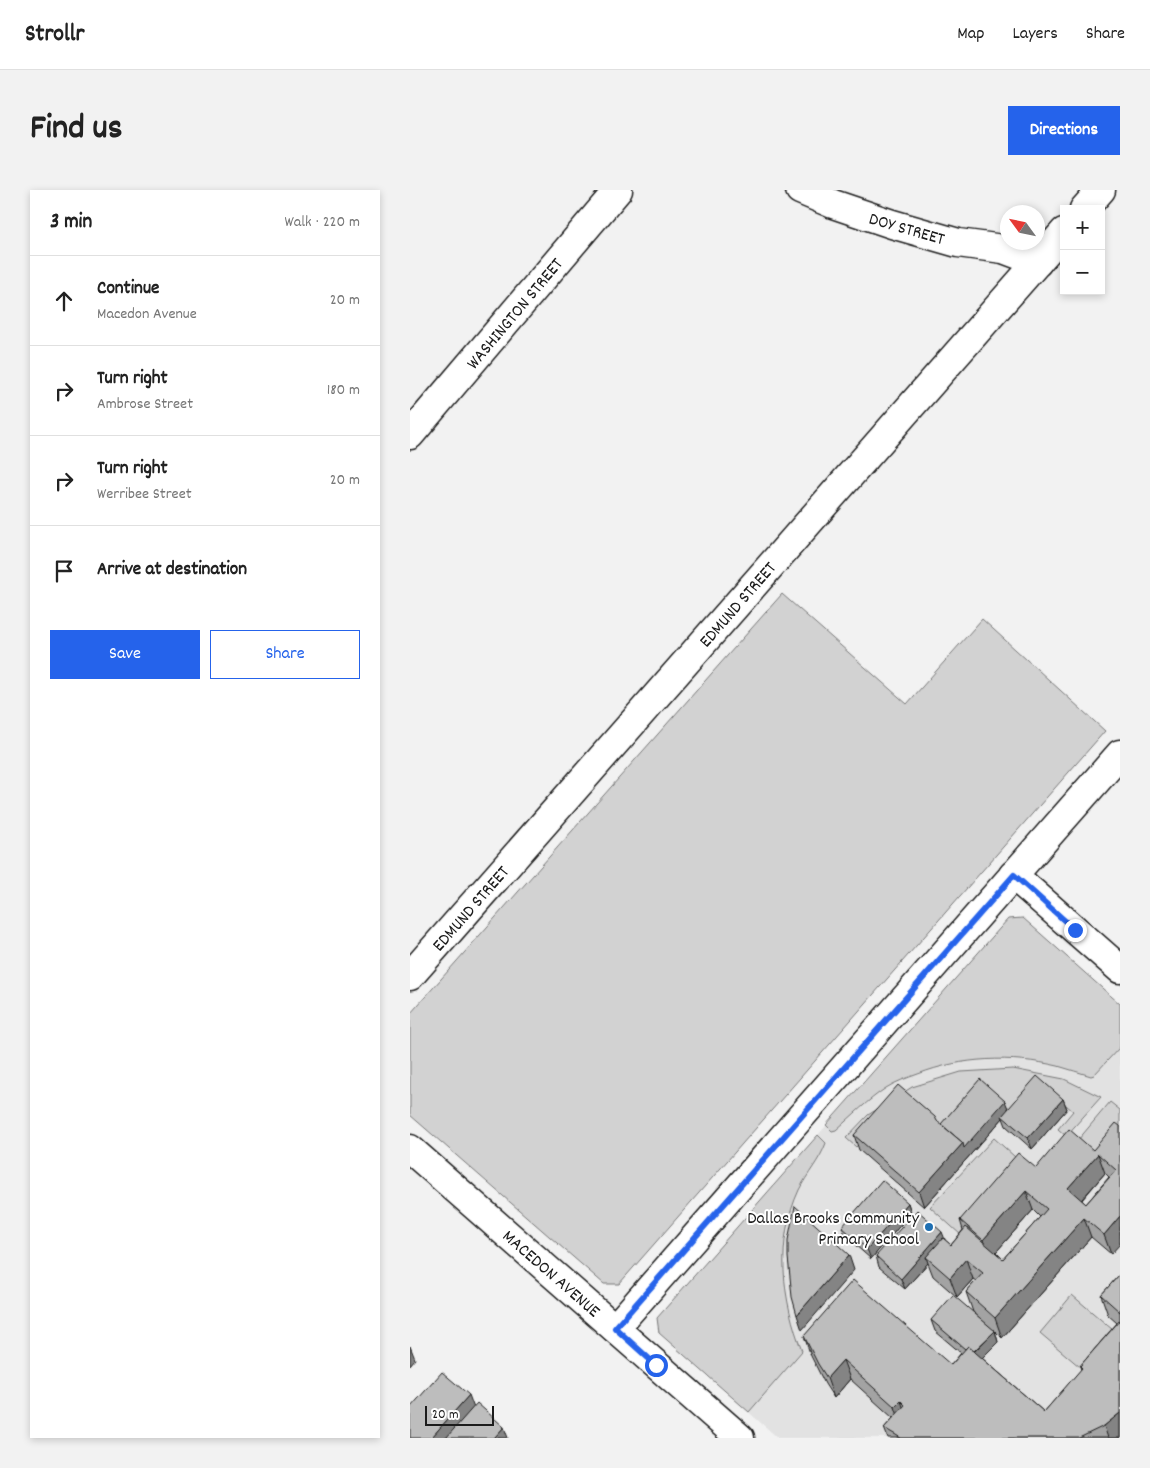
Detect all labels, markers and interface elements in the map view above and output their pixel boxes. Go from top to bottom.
text: Strollr [25,18,84,52]
text: Map [957,22,984,47]
text: Layers [1012,22,1058,47]
text: Share [1086,22,1125,47]
text: Find us [30,105,122,155]
button: Directions [1008,106,1120,155]
north arrow [1000,205,1045,250]
map controls [1060,205,1105,295]
button: + [1060,205,1105,250]
text: 3 min [50,208,92,238]
street label: DOY STREET [865,208,947,253]
text: Walk · 220 m [285,211,360,234]
button: − [1060,250,1105,295]
street label: WASHINGTON STREET [462,253,570,376]
text: Continue [97,276,159,303]
icon: ahead [50,287,78,315]
text: 20 m [330,289,360,312]
text: Macedon Avenue [97,303,197,326]
text: Turn right [97,366,168,393]
icon: right [50,377,78,405]
text: 180 m [327,379,360,402]
text: Ambrose Street [97,393,193,416]
text: Turn right [97,456,168,483]
icon: right [50,467,78,495]
text: 20 m [330,469,360,492]
text: Werribee Street [97,483,192,506]
icon: arrive [50,557,78,585]
text: Arrive at destination [97,557,247,584]
street label: EDMUND STREET [695,557,783,654]
button: Save [50,630,200,679]
button: Share [210,630,360,679]
street label: EDMUND STREET [428,861,516,958]
route end [1064,919,1087,942]
place label: Dallas Brooks Community Primary School [747,1207,920,1253]
marker: Dallas Brooks Community Primary School [923,1221,935,1233]
street label: MACEDON AVENUE [496,1225,605,1324]
route start [645,1354,668,1377]
scale bar [425,1403,494,1426]
text: 20 m [432,1405,459,1425]

